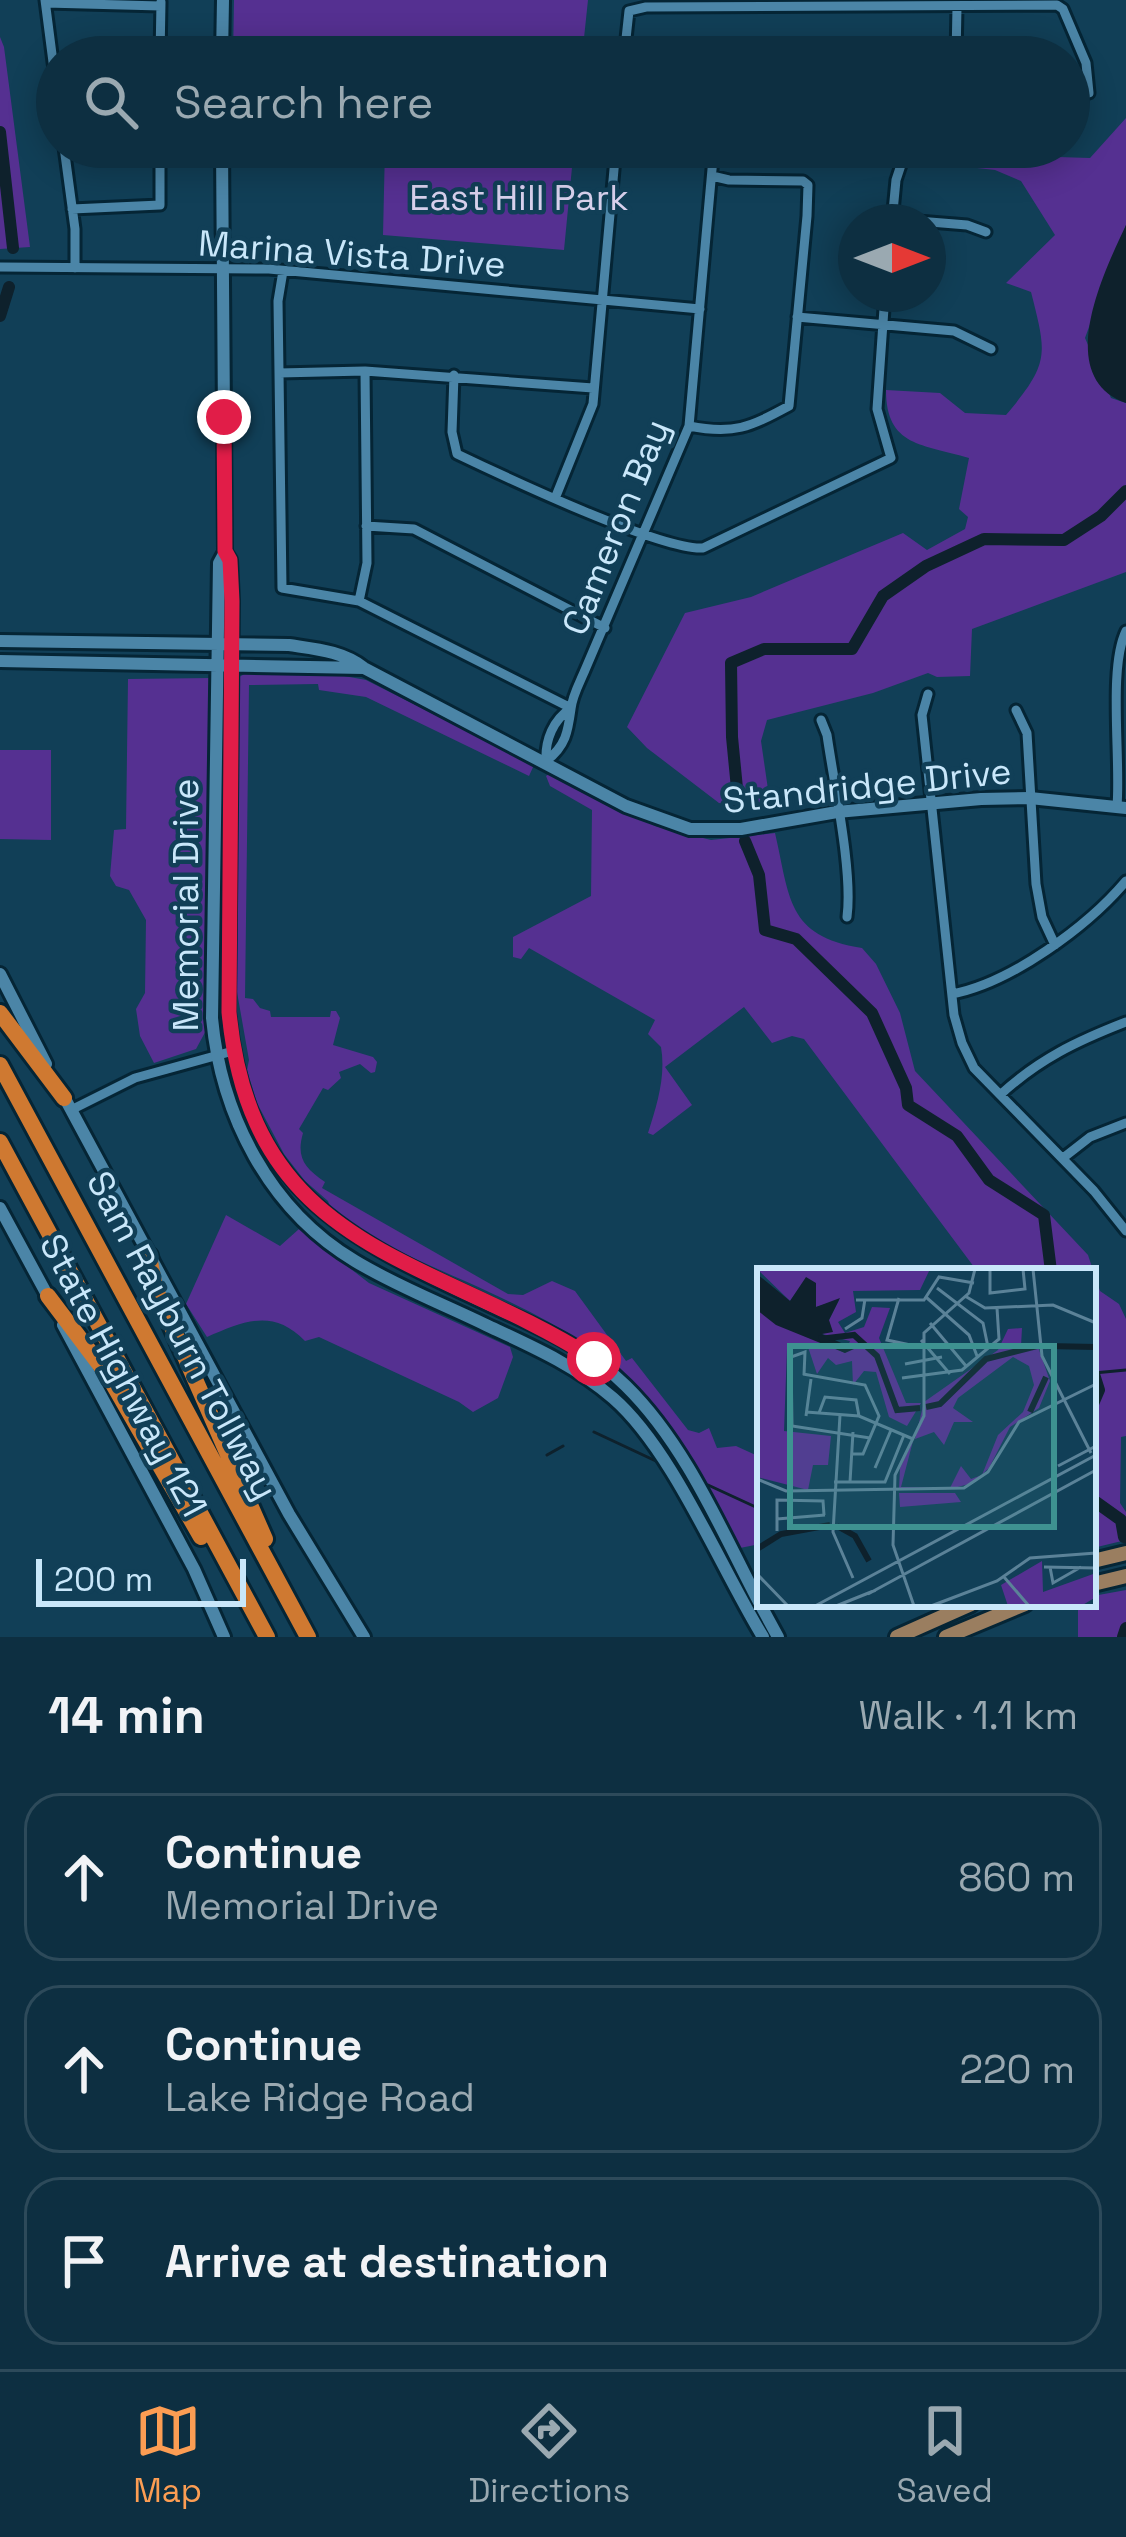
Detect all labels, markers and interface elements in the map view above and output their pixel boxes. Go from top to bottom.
search box [36,36,1090,168]
icon: search [78,69,144,135]
text: Search here [174,74,433,131]
park label: East Hill Park [409,175,629,221]
north arrow [838,204,946,312]
street label: Marina Vista Drive [197,220,507,288]
route end [197,390,251,444]
street label: Cameron Bay [552,413,680,642]
street label: Standridge Drive [721,748,1014,824]
street label: Memorial Drive [163,778,209,1032]
street label: Sam Rayburn Tollway [76,1163,288,1508]
street label: State Highway 121 [29,1226,217,1525]
inset map [757,1268,1096,1607]
route start [567,1332,621,1386]
scale bar [36,1553,246,1606]
text: 200 m [54,1559,153,1601]
text: 14 min [48,1683,205,1748]
text: Walk · 1.1 km [859,1691,1078,1740]
text: Continue [165,1824,362,1881]
icon: ahead [51,1844,117,1910]
text: 860 m [958,1853,1075,1902]
text: Memorial Drive [165,1881,439,1930]
text: Continue [165,2016,362,2073]
icon: ahead [51,2036,117,2102]
text: 220 m [959,2045,1075,2094]
text: Lake Ridge Road [165,2073,475,2122]
icon: arrive [51,2228,117,2294]
text: Arrive at destination [165,2233,609,2290]
tab: Map [133,2398,202,2512]
tab: Directions [468,2398,630,2512]
tab: Saved [897,2398,993,2512]

